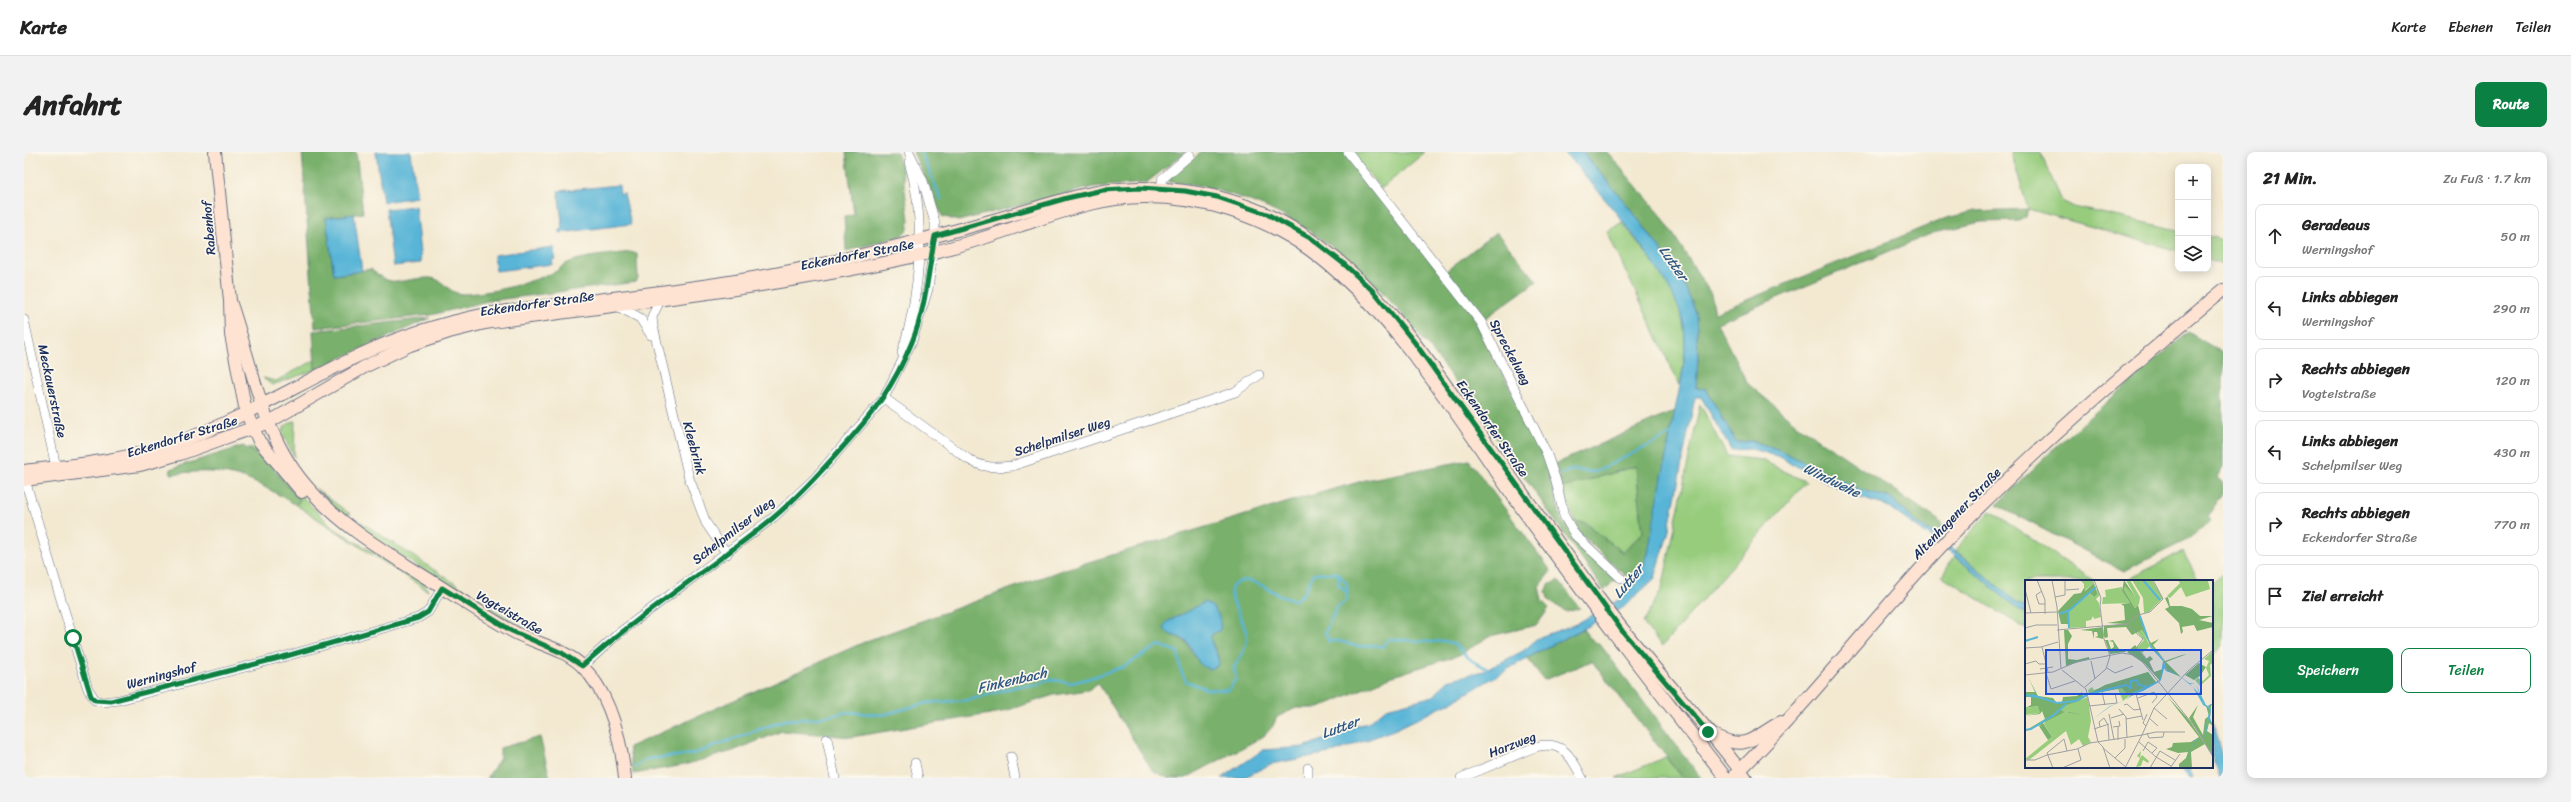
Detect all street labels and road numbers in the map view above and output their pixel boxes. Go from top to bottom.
street label: Rabenhof [194,198,222,256]
street label: Eckendorfer Straße [798,232,916,277]
street label: Eckendorfer Straße [478,284,596,323]
street label: Spreckelweg [1483,315,1538,390]
street label: Meckauerstraße [31,342,74,440]
street label: Eckendorfer Straße [1450,375,1535,482]
street label: Eckendorfer Straße [124,409,241,464]
street label: Schelpmilser Weg [1011,410,1114,463]
street label: Kleebrink [676,419,713,478]
street label: Altenhagener Straße [1905,462,2007,566]
street label: Schelpmilser Weg [687,490,780,570]
street label: Vogteistraße [472,584,548,641]
street label: Werningshof [124,655,201,696]
street label: Harzweg [1485,725,1540,764]

